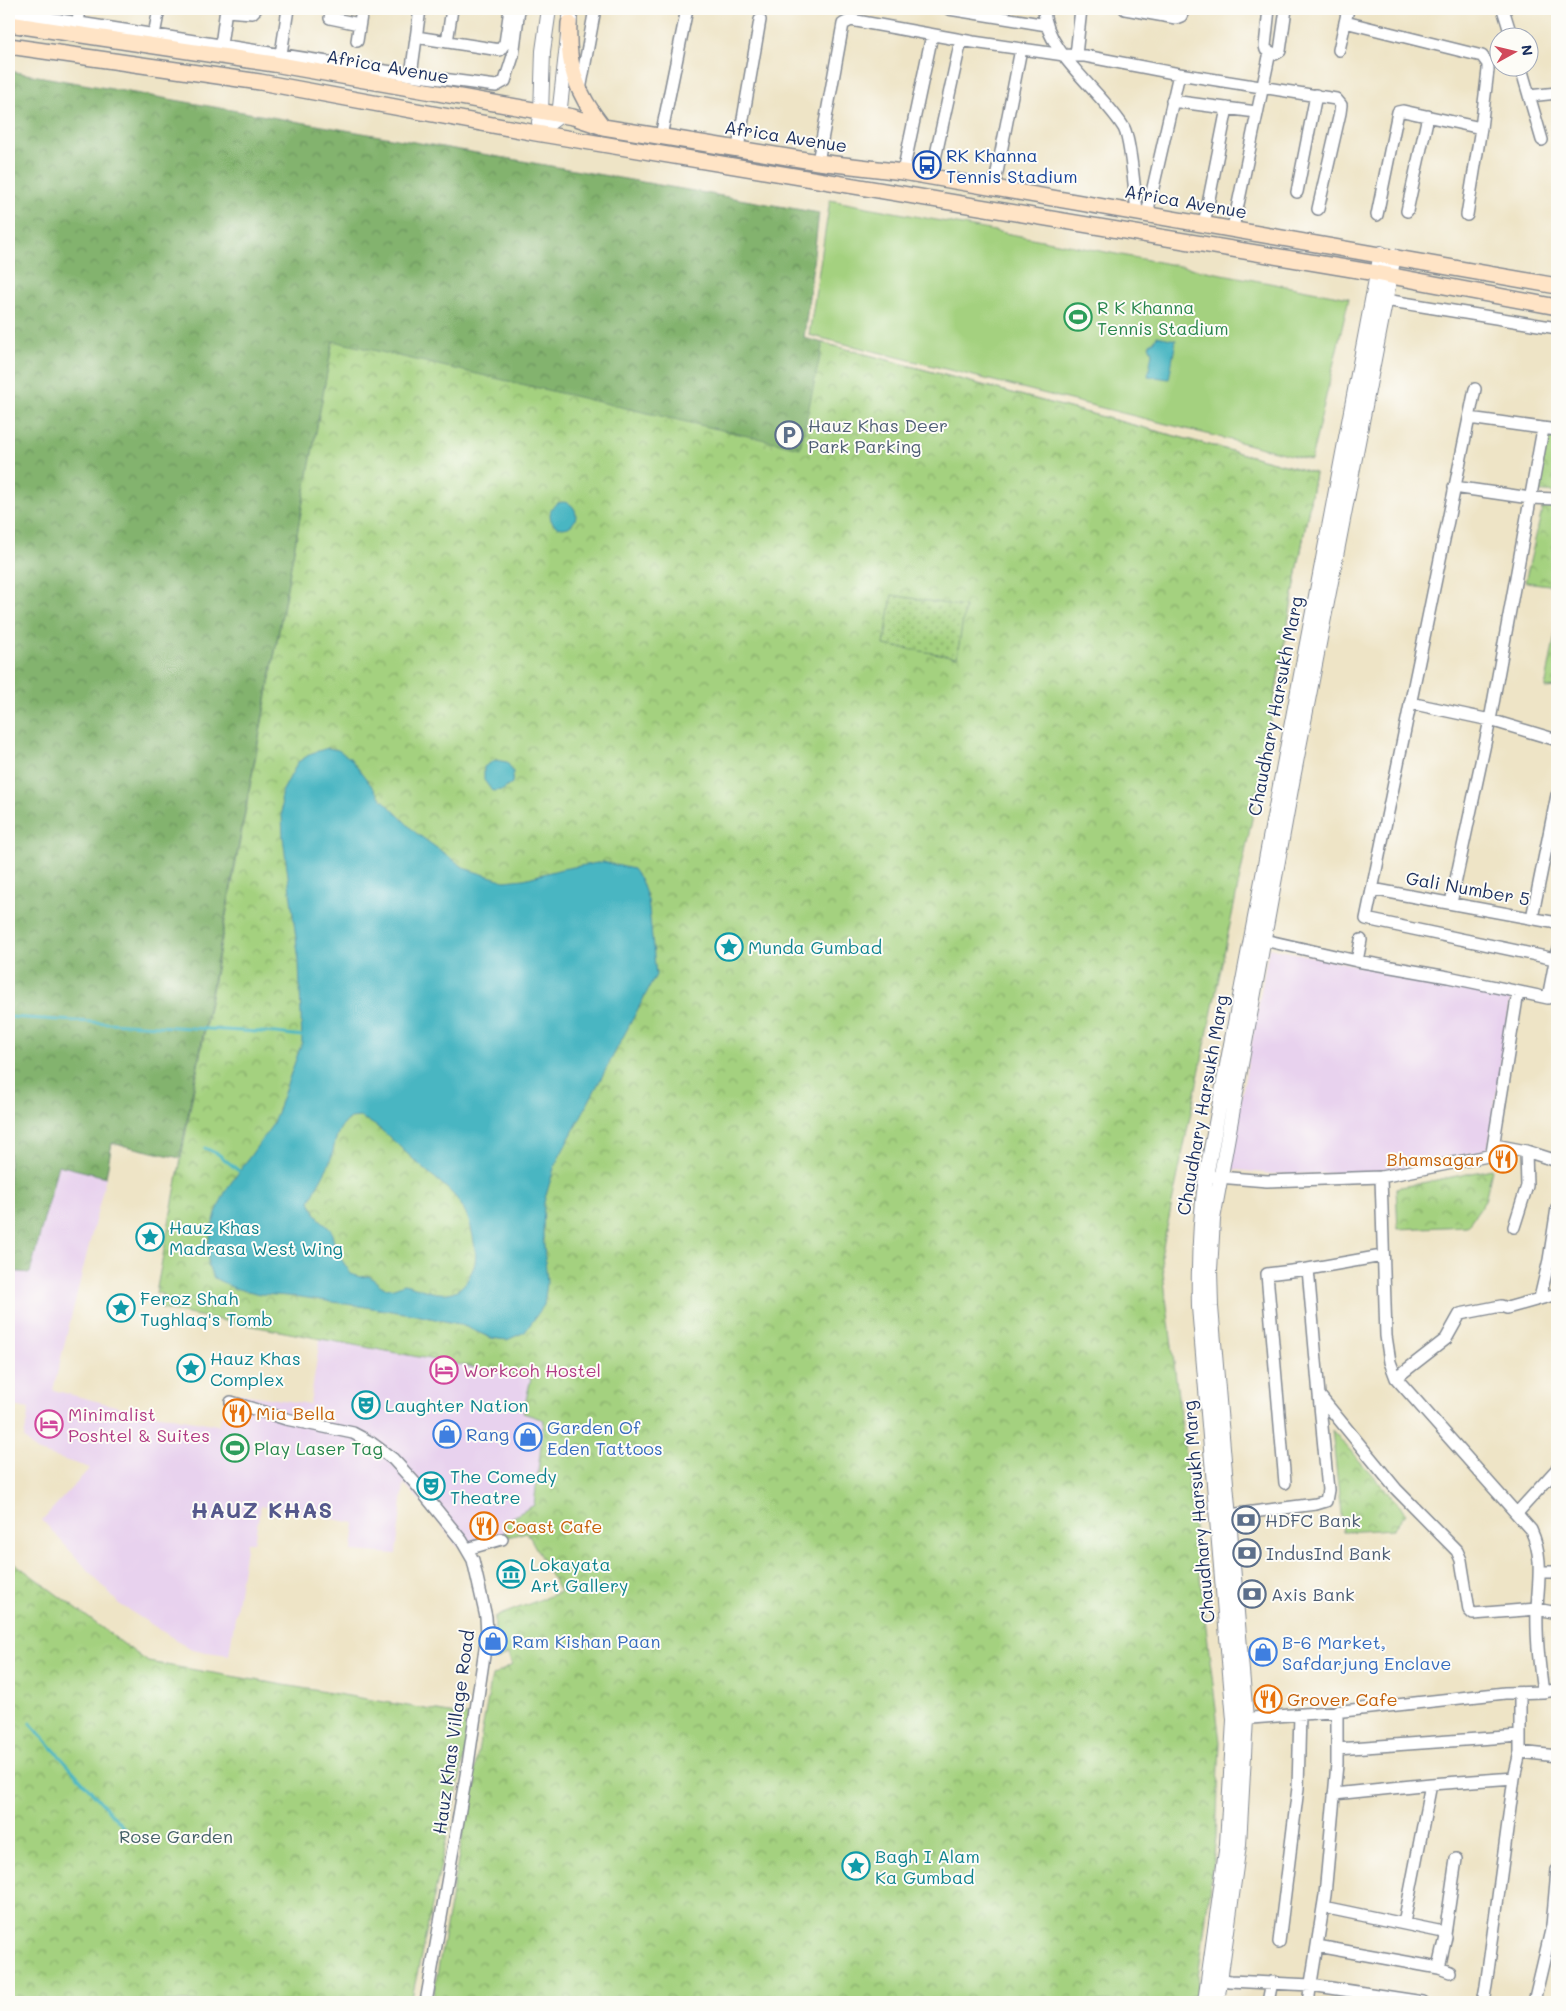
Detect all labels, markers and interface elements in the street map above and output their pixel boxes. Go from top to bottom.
north arrow [1488,28,1538,78]
street label: Africa Avenue [325,43,451,89]
text: N [1517,44,1538,57]
street label: Africa Avenue [723,114,849,158]
place label: RK Khanna Tennis Stadium [946,143,1078,188]
bus stop icon: RK Khanna Tennis Stadium [912,150,942,180]
street label: Africa Avenue [1123,178,1249,224]
place label: R K Khanna Tennis Stadium [1097,295,1229,340]
sports icon: R K Khanna Tennis Stadium [1063,302,1093,332]
place label: Hauz Khas Deer Park Parking [808,413,948,458]
parking icon: Hauz Khas Deer Park Parking [774,420,804,450]
street label: Chaudhary Harsukh Marg [1242,594,1308,818]
street label: Gali Number 5 [1404,865,1532,911]
place icon: Munda Gumbad [714,932,744,962]
place label: Munda Gumbad [748,935,882,959]
street label: Chaudhary Harsukh Marg [1171,993,1233,1217]
restaurant icon: Bhamsagar [1488,1144,1518,1174]
place label: Bhamsagar [1386,1147,1484,1171]
place label: Hauz Khas Madrasa West Wing [169,1215,343,1260]
place icon: Hauz Khas Madrasa West Wing [135,1222,165,1252]
place label: Feroz Shah Tughlaq's Tomb [140,1286,273,1331]
place icon: Feroz Shah Tughlaq's Tomb [106,1293,136,1323]
place label: Hauz Khas Complex [210,1346,301,1391]
place icon: Hauz Khas Complex [176,1353,206,1383]
hotel icon: Workcoh Hostel [429,1355,459,1385]
place label: Workcoh Hostel [463,1358,601,1382]
theatre icon: Laughter Nation [351,1390,381,1420]
place label: Laughter Nation [385,1393,529,1417]
restaurant icon: Mia Bella [222,1398,252,1428]
street label: Chaudhary Harsukh Marg [1176,1400,1220,1624]
place label: Mia Bella [256,1401,335,1425]
place label: Minimalist Poshtel & Suites [68,1402,210,1447]
hotel icon: Minimalist Poshtel & Suites [34,1409,64,1439]
place label: Garden Of Eden Tattoos [547,1415,663,1460]
shop icon: Rang [432,1419,462,1449]
place label: Rang [466,1422,509,1446]
shop icon: Garden Of Eden Tattoos [513,1422,543,1452]
sports icon: Play Laser Tag [220,1433,250,1463]
place label: Play Laser Tag [254,1436,383,1460]
place label: The Comedy Theatre [450,1464,557,1509]
theatre icon: The Comedy Theatre [416,1471,446,1501]
district label: HAUZ KHAS [191,1495,333,1524]
bank icon: HDFC Bank [1231,1505,1261,1535]
place label: HDFC Bank [1265,1508,1361,1532]
restaurant icon: Coast Cafe [469,1511,499,1541]
place label: Coast Cafe [503,1514,602,1538]
bank icon: IndusInd Bank [1232,1538,1262,1568]
place label: IndusInd Bank [1266,1541,1391,1565]
place label: Lokayata Art Gallery [530,1552,628,1597]
museum icon: Lokayata Art Gallery [496,1559,526,1589]
bank icon: Axis Bank [1237,1579,1267,1609]
place label: Axis Bank [1271,1582,1355,1606]
shop icon: Ram Kishan Paan [478,1626,508,1656]
street label: Hauz Khas Village Road [427,1628,479,1836]
place label: Ram Kishan Paan [512,1629,661,1653]
place label: B-6 Market, Safdarjung Enclave [1282,1630,1451,1675]
shop icon: B-6 Market, Safdarjung Enclave [1248,1637,1278,1667]
restaurant icon: Grover Cafe [1253,1684,1283,1714]
place label: Grover Cafe [1287,1687,1398,1711]
park label: Rose Garden [119,1824,233,1848]
place label: Bagh I Alam Ka Gumbad [875,1844,980,1889]
place icon: Bagh I Alam Ka Gumbad [841,1851,871,1881]

